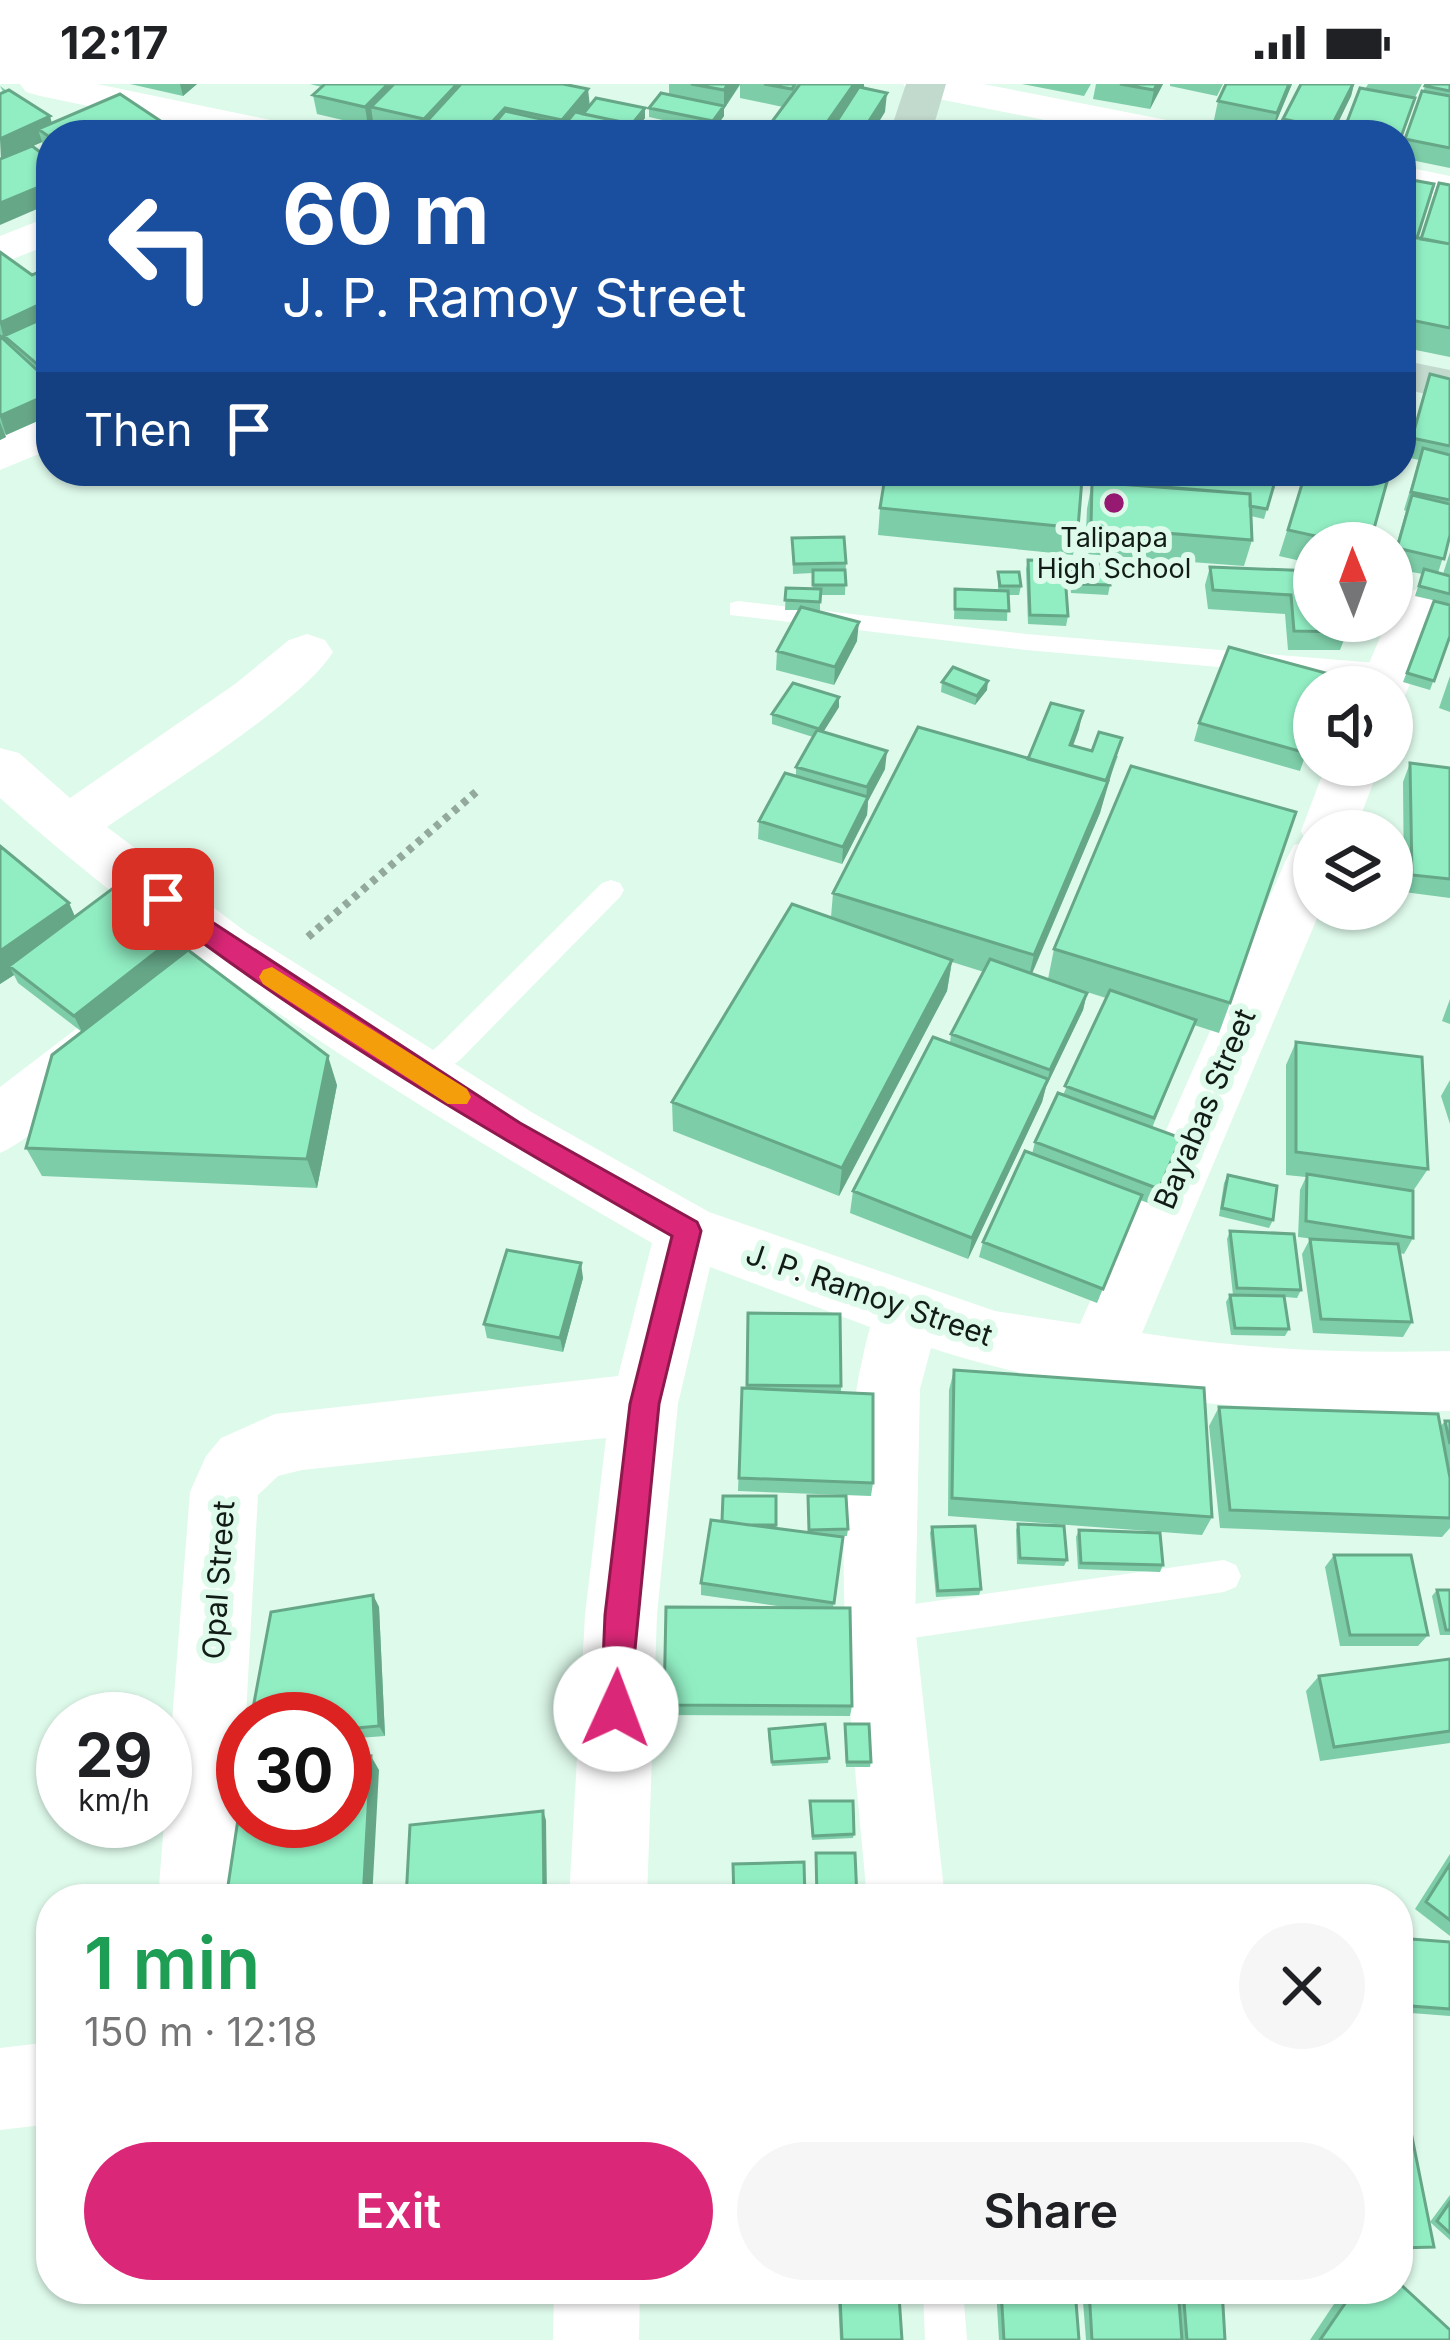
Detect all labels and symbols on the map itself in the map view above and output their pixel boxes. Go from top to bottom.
marker: Talipapa High School [1101,490,1127,516]
place label: Talipapa High School [1037,521,1191,585]
north arrow [1293,522,1413,642]
pin [112,848,214,950]
street label: Bayabas Street [1146,1003,1263,1214]
street label: J. P. Ramoy Street [741,1235,997,1353]
street label: Opal Street [195,1499,242,1660]
position arrow [553,1646,679,1772]
speed limit sign: 30 [216,1692,372,1848]

